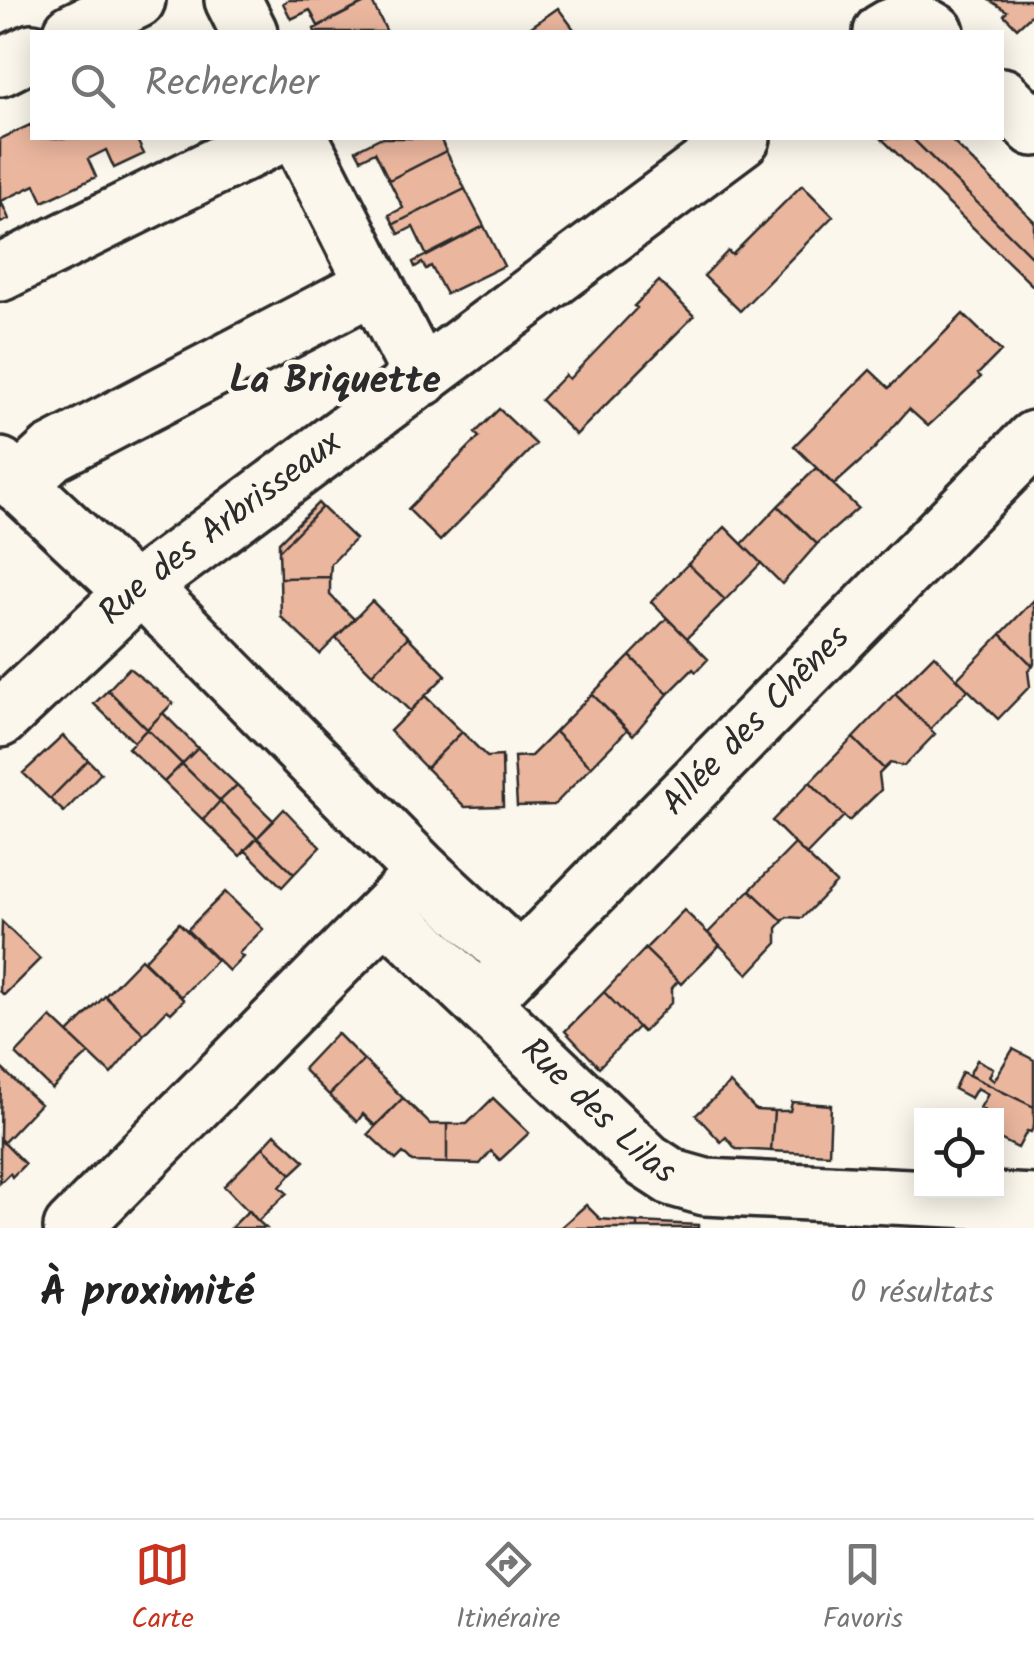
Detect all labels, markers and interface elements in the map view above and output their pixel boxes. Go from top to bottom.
search box [30,30,1004,140]
text: Rechercher [145,55,318,115]
icon: search [65,58,120,113]
district label: La Briquette [229,352,441,412]
street label: Rue des Arbrisseaux [86,416,355,640]
street label: Allée des Chênes [649,612,864,830]
street label: Rue des Lilas [506,1025,687,1200]
map controls [914,1108,1004,1198]
button: locate [914,1108,1004,1198]
text: À proximité [40,1260,254,1327]
text: 0 résultats [850,1268,994,1319]
tab: Carte [131,1537,194,1642]
tab: Itinéraire [456,1537,560,1642]
tab: Favoris [823,1537,903,1642]

